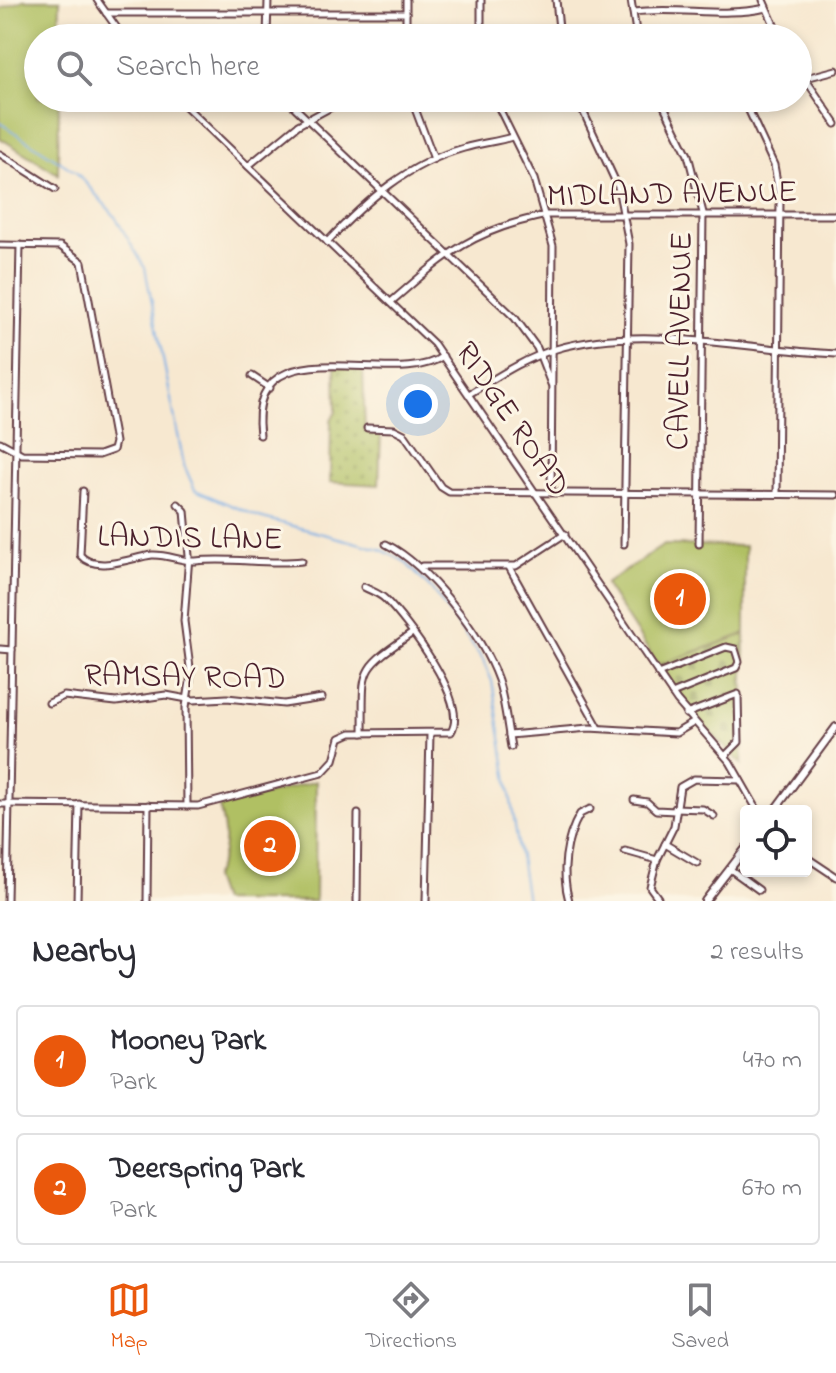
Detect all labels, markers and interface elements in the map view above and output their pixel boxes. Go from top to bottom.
search box [24,24,812,112]
icon: search [52,46,96,90]
text: Search here [116,46,260,90]
street label: MIDLAND AVENUE [546,170,798,221]
street label: CAVELL AVENUE [656,231,707,451]
street label: RIDGE ROAD [442,333,580,507]
your location [398,384,438,424]
street label: LANDIS LANE [97,514,283,565]
pin: 1 [654,569,706,629]
street label: RAMSAY ROAD [84,653,286,704]
map controls [740,805,812,877]
button: locate [740,805,812,877]
pin: 2 [244,816,296,876]
text: Nearby [32,928,136,978]
text: 2 results [711,934,804,972]
text: Mooney Park [110,1020,266,1064]
text: 1 [56,1042,64,1080]
text: 470 m [743,1042,802,1080]
text: Park [110,1064,157,1102]
text: Deerspring Park [110,1148,305,1192]
text: 2 [54,1170,66,1208]
text: 670 m [742,1170,802,1208]
text: Park [110,1192,157,1230]
tab: Map [107,1278,151,1358]
tab: Directions [366,1278,457,1358]
tab: Saved [671,1278,729,1358]

